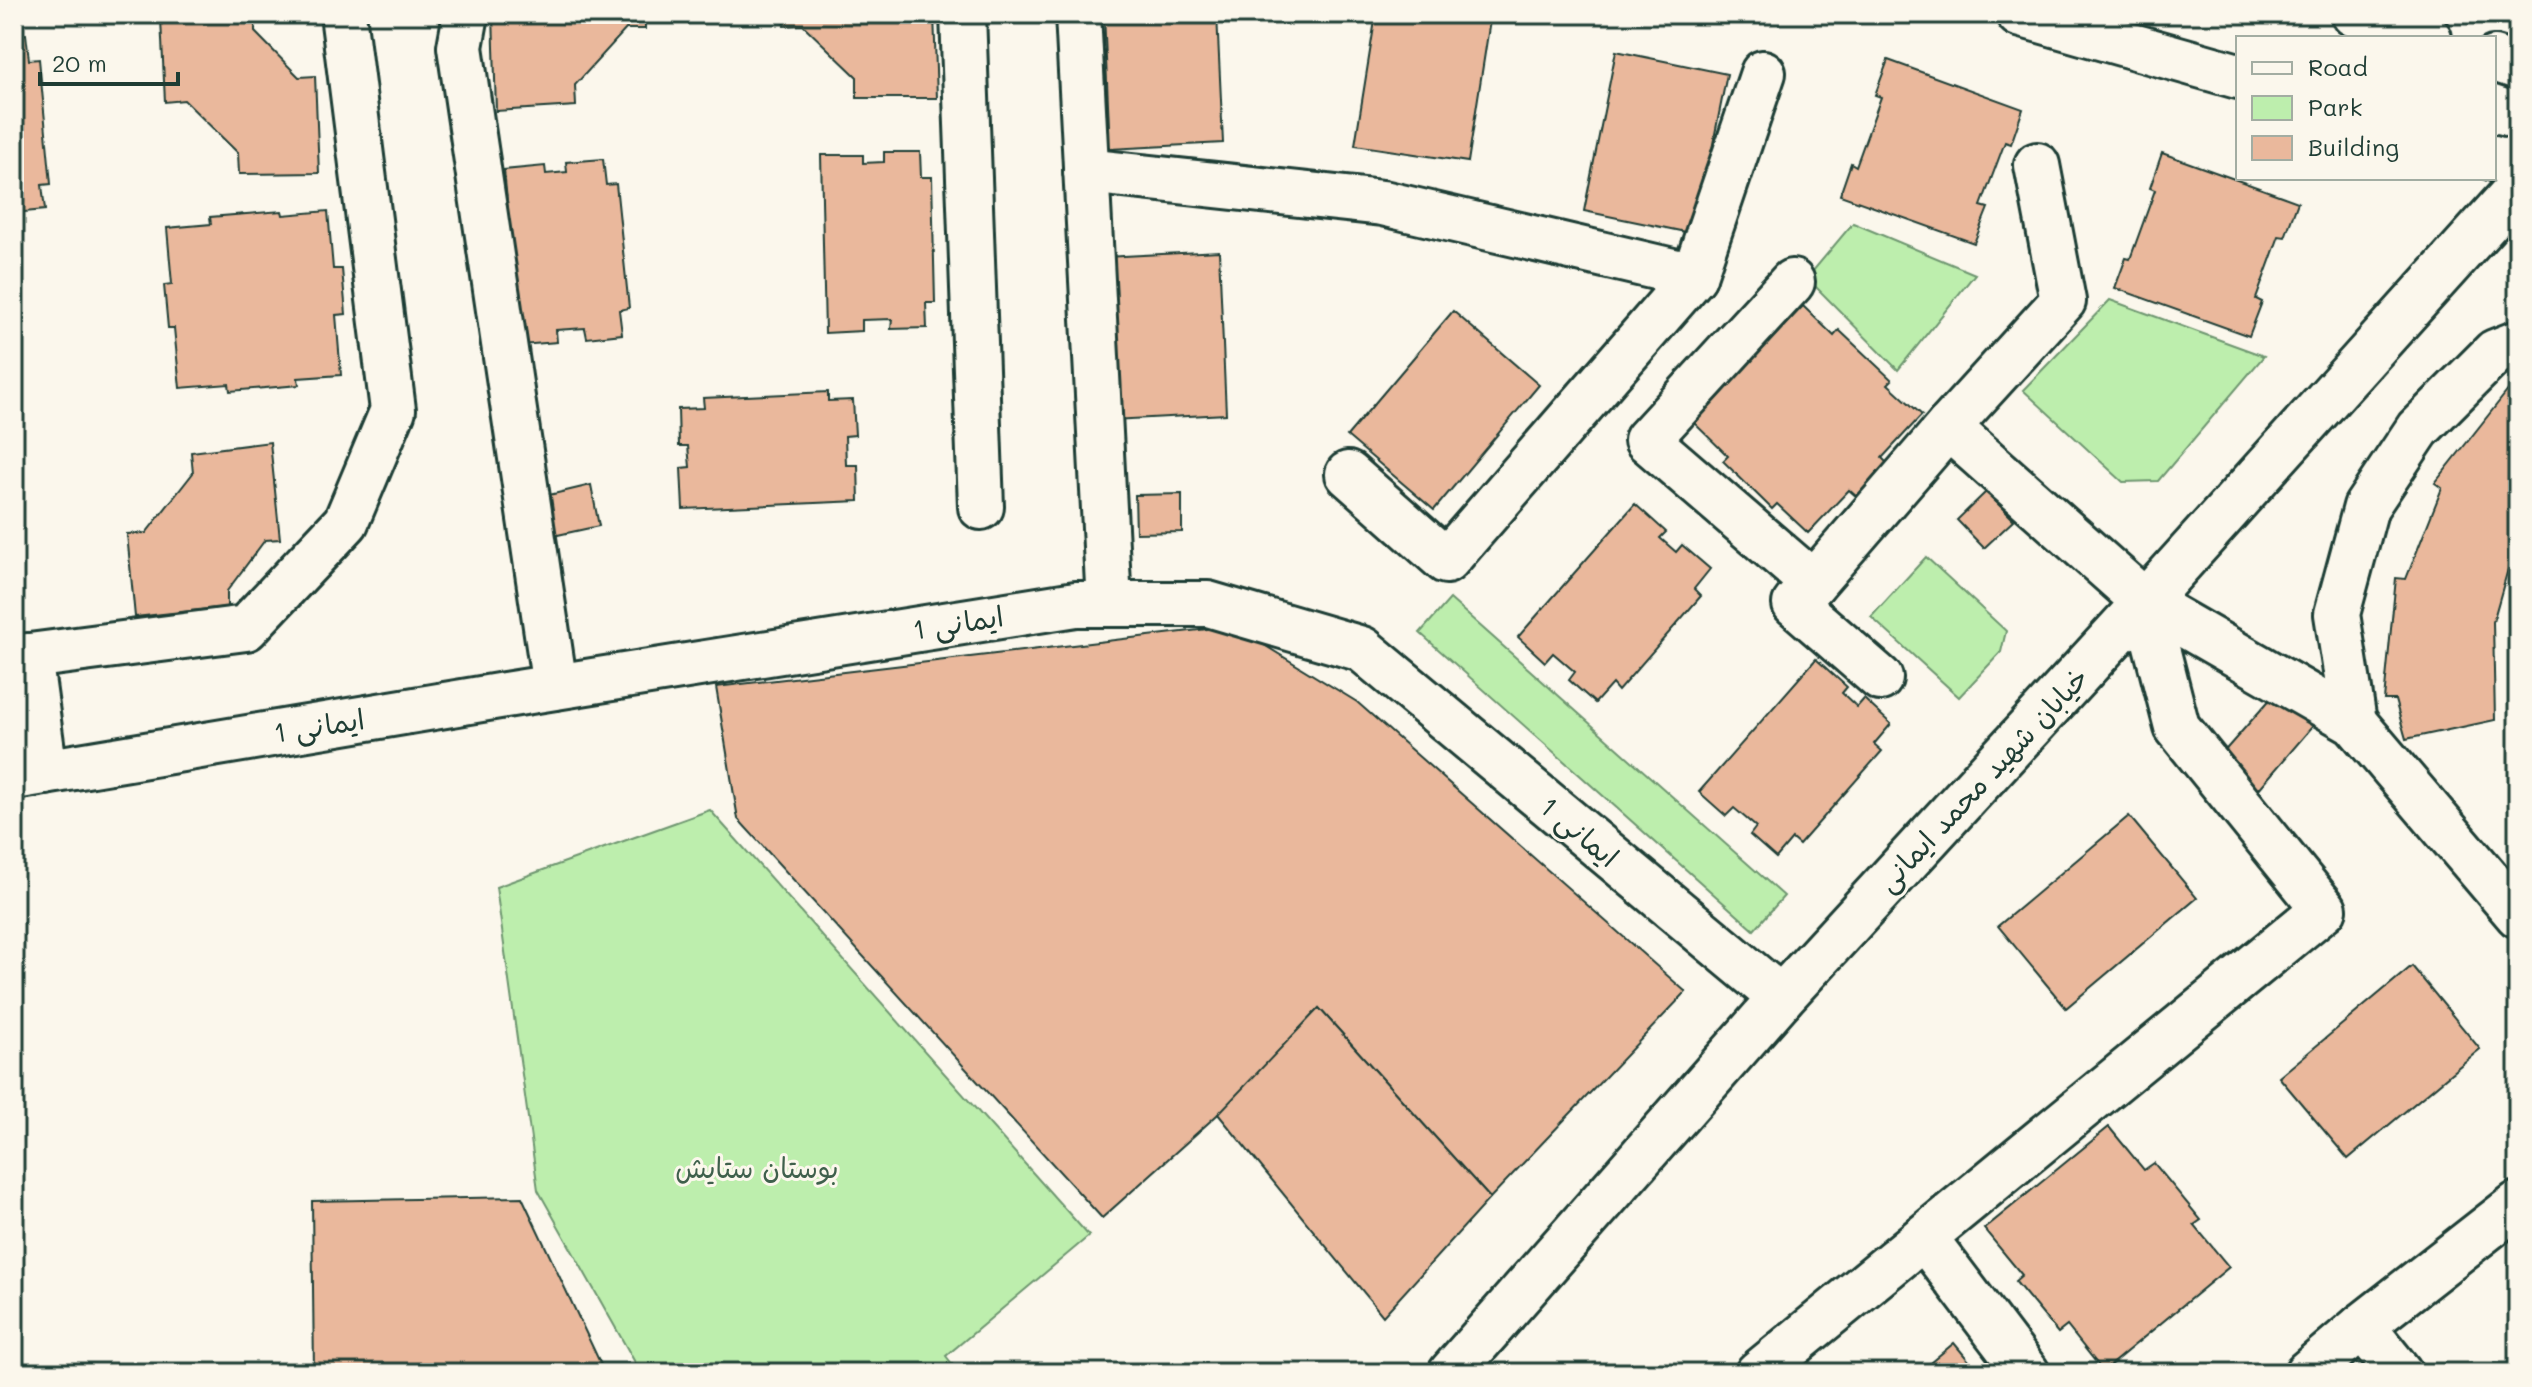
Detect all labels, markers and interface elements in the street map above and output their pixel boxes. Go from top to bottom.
scale bar [40,36,178,86]
legend [2236,36,2496,180]
text: 20 m [52,47,107,78]
text: Road [2308,51,2368,82]
text: Park [2308,91,2362,122]
text: Building [2308,131,2399,162]
street label: ایمانی 1 [910,597,1006,648]
street label: خیابان شهید محمد ایمانی [1869,659,2096,900]
street label: ایمانی 1 [271,700,367,751]
street label: ایمانی 1 [1533,788,1627,875]
park label: بوستان ستایش [675,1149,839,1186]

